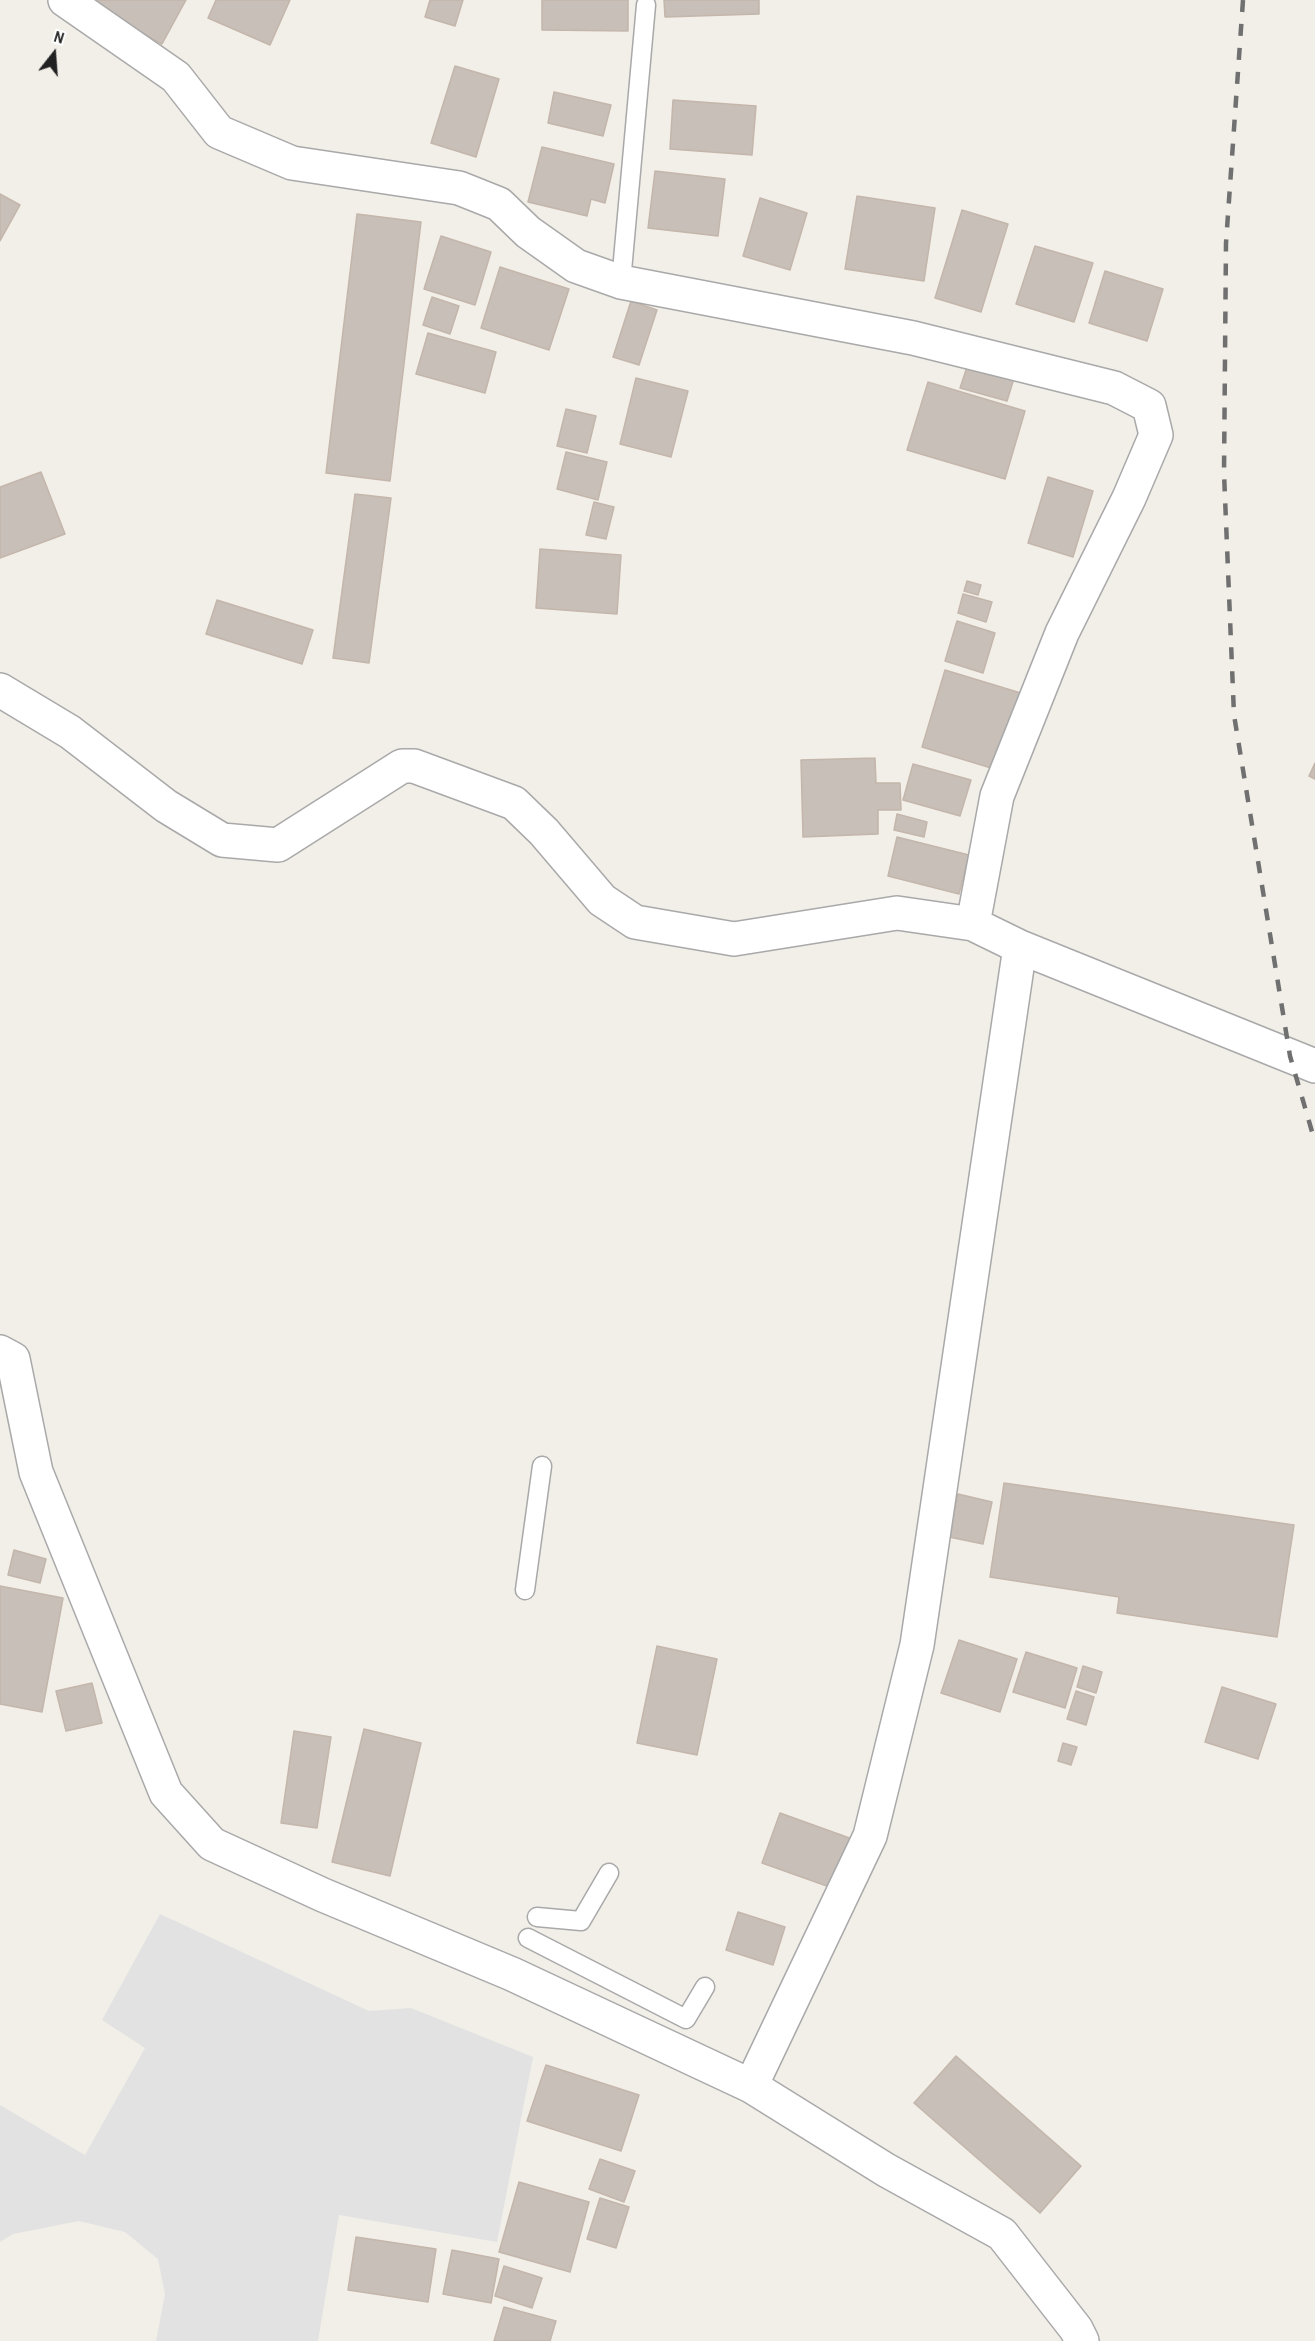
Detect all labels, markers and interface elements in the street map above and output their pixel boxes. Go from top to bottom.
north arrow [24,24,84,84]
text: N [52,25,67,49]

